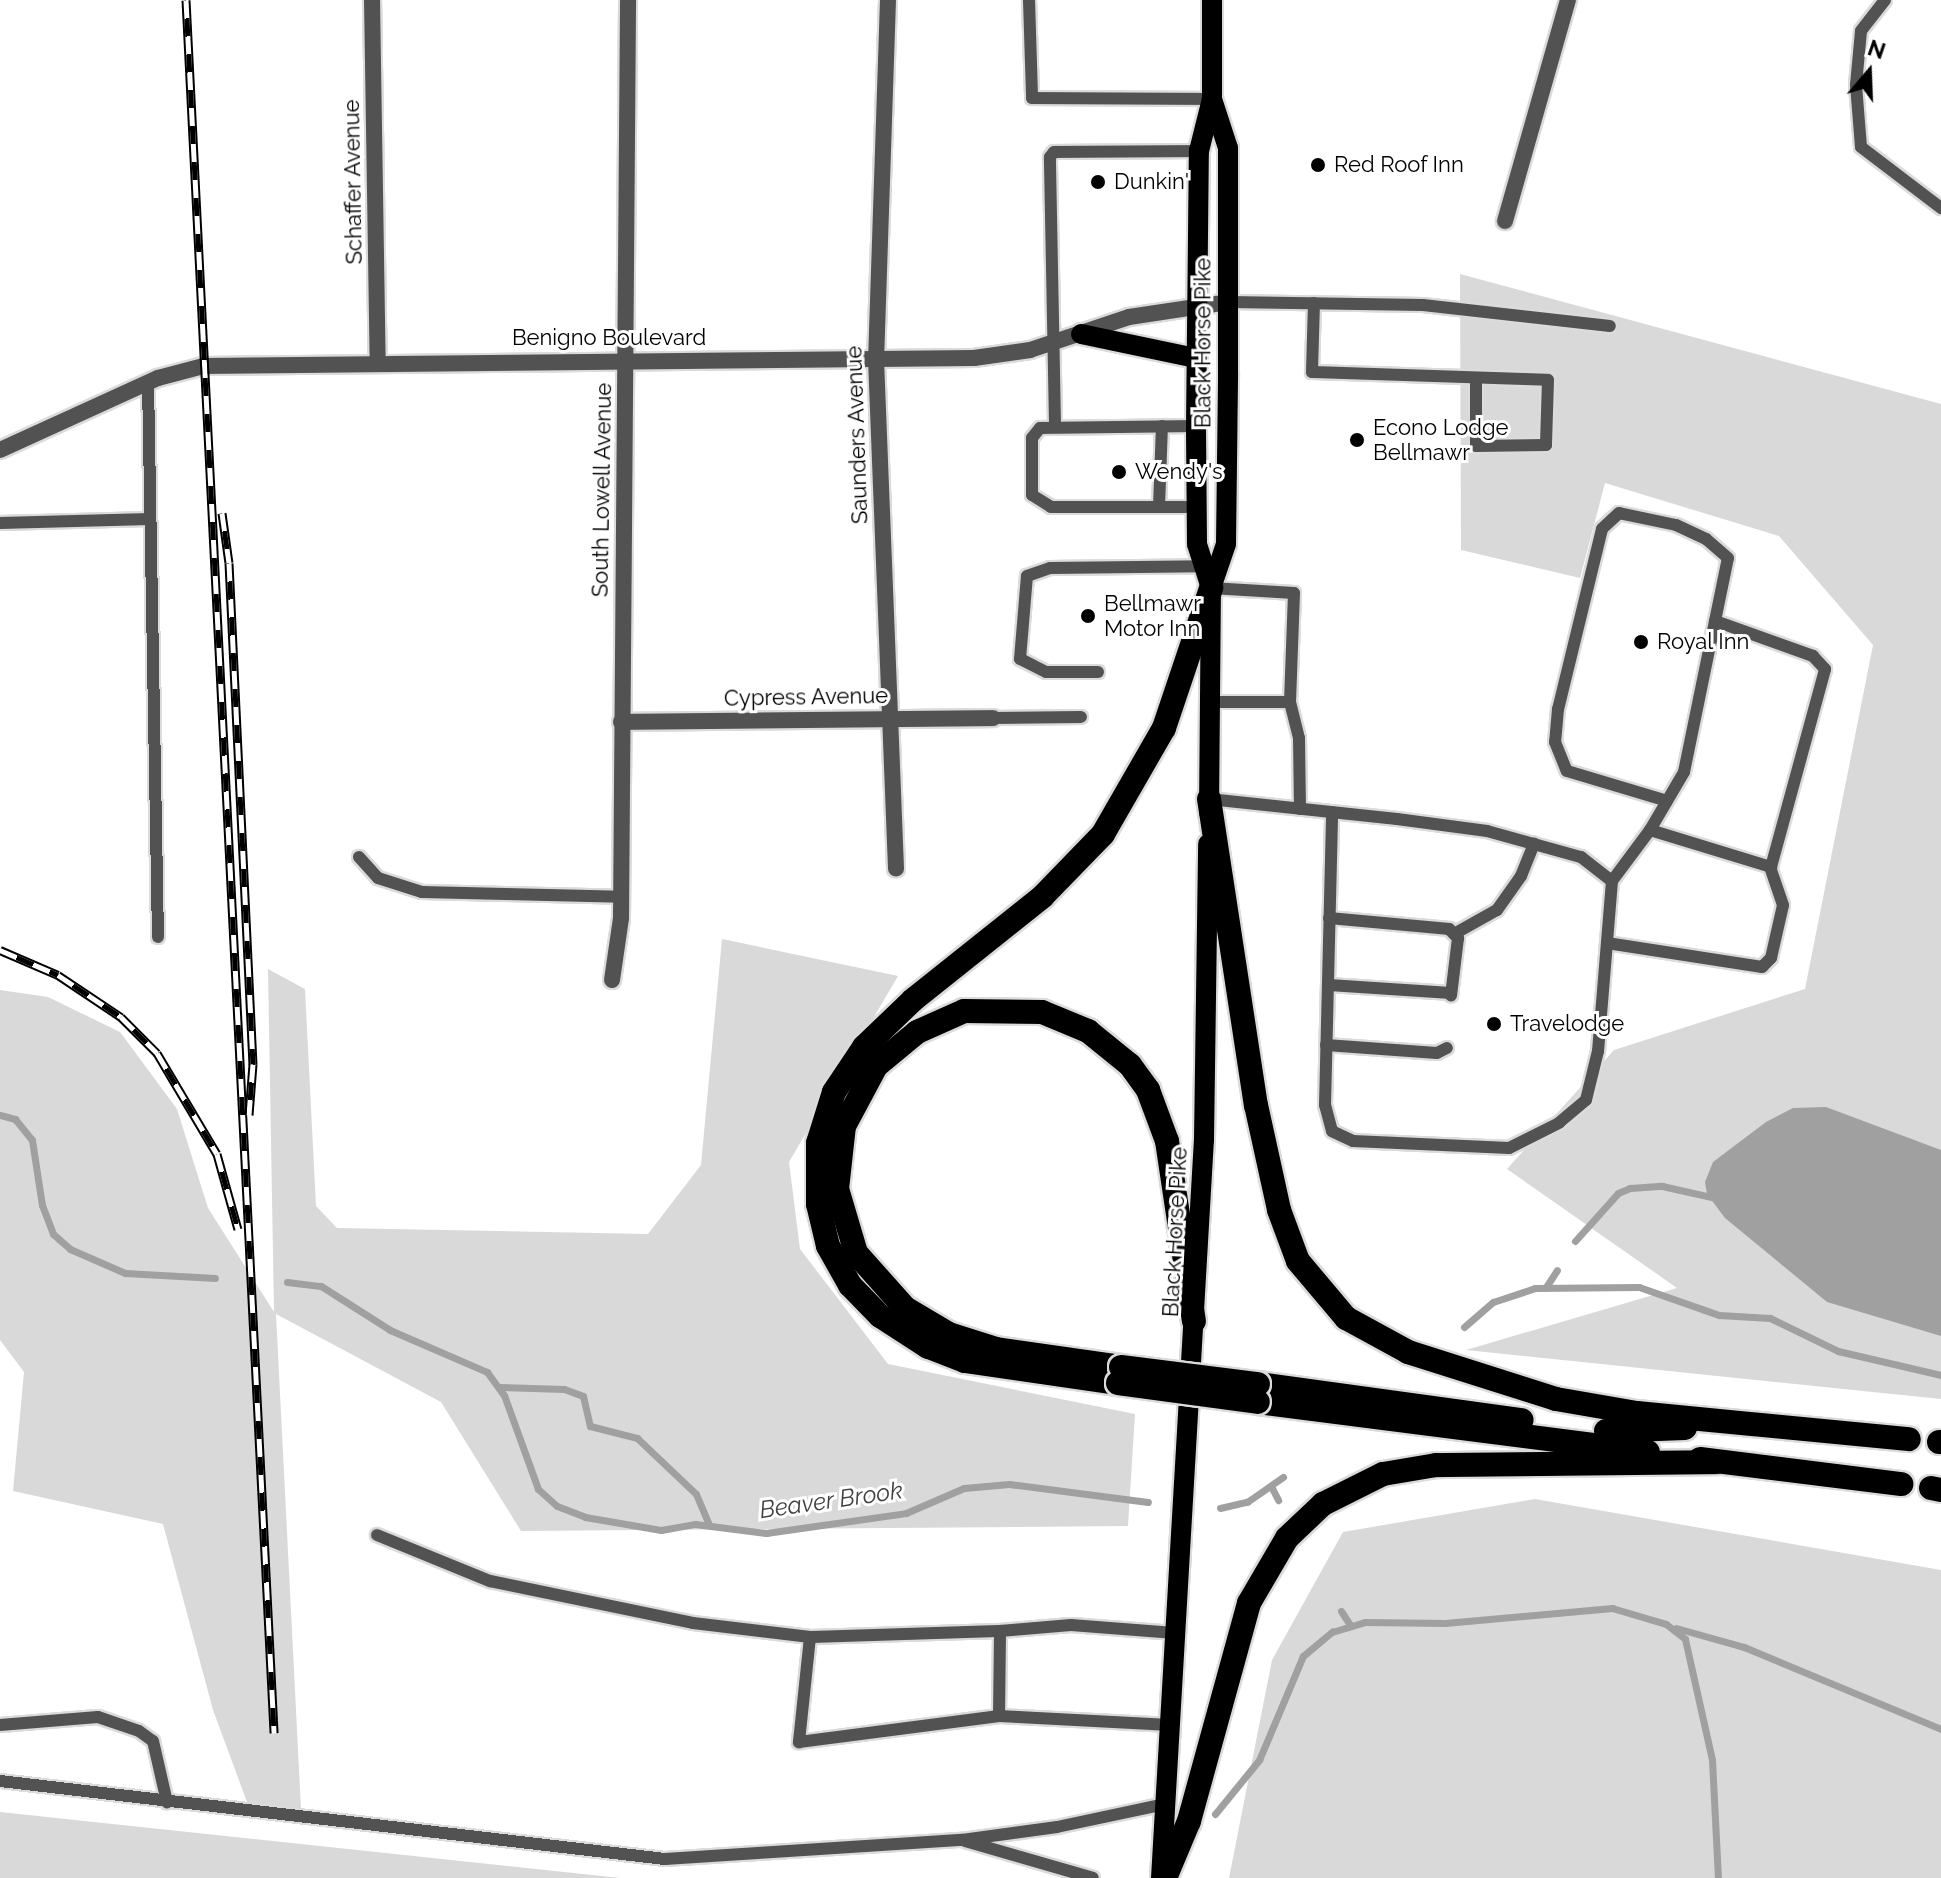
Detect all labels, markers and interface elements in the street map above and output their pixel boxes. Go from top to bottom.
north arrow [1829,32,1909,112]
text: N [1865,34,1889,64]
street label: Schaffer Avenue [338,99,368,265]
place label: Red Roof Inn [1334,152,1464,178]
marker: Red Roof Inn [1309,156,1327,174]
place label: Dunkin' [1114,169,1189,195]
marker: Dunkin' [1089,173,1107,191]
street label: Black Horse Pike [1190,258,1216,428]
street label: Benigno Boulevard [512,325,706,351]
street label: Saunders Avenue [841,345,873,525]
street label: South Lowell Avenue [587,382,617,598]
place label: Econo Lodge Bellmawr [1373,414,1509,466]
marker: Econo Lodge Bellmawr [1348,431,1366,449]
place label: Wendy's [1135,459,1223,485]
marker: Wendy's [1110,463,1128,481]
place label: Bellmawr Motor Inn [1104,590,1201,642]
marker: Bellmawr Motor Inn [1079,607,1097,625]
place label: Royal Inn [1657,629,1750,655]
marker: Royal Inn [1632,633,1650,651]
street label: Cypress Avenue [723,682,889,712]
place label: Travelodge [1510,1011,1624,1037]
marker: Travelodge [1485,1015,1503,1033]
street label: Black Horse Pike [1157,1146,1193,1318]
water label: Beaver Brook [757,1476,905,1524]

